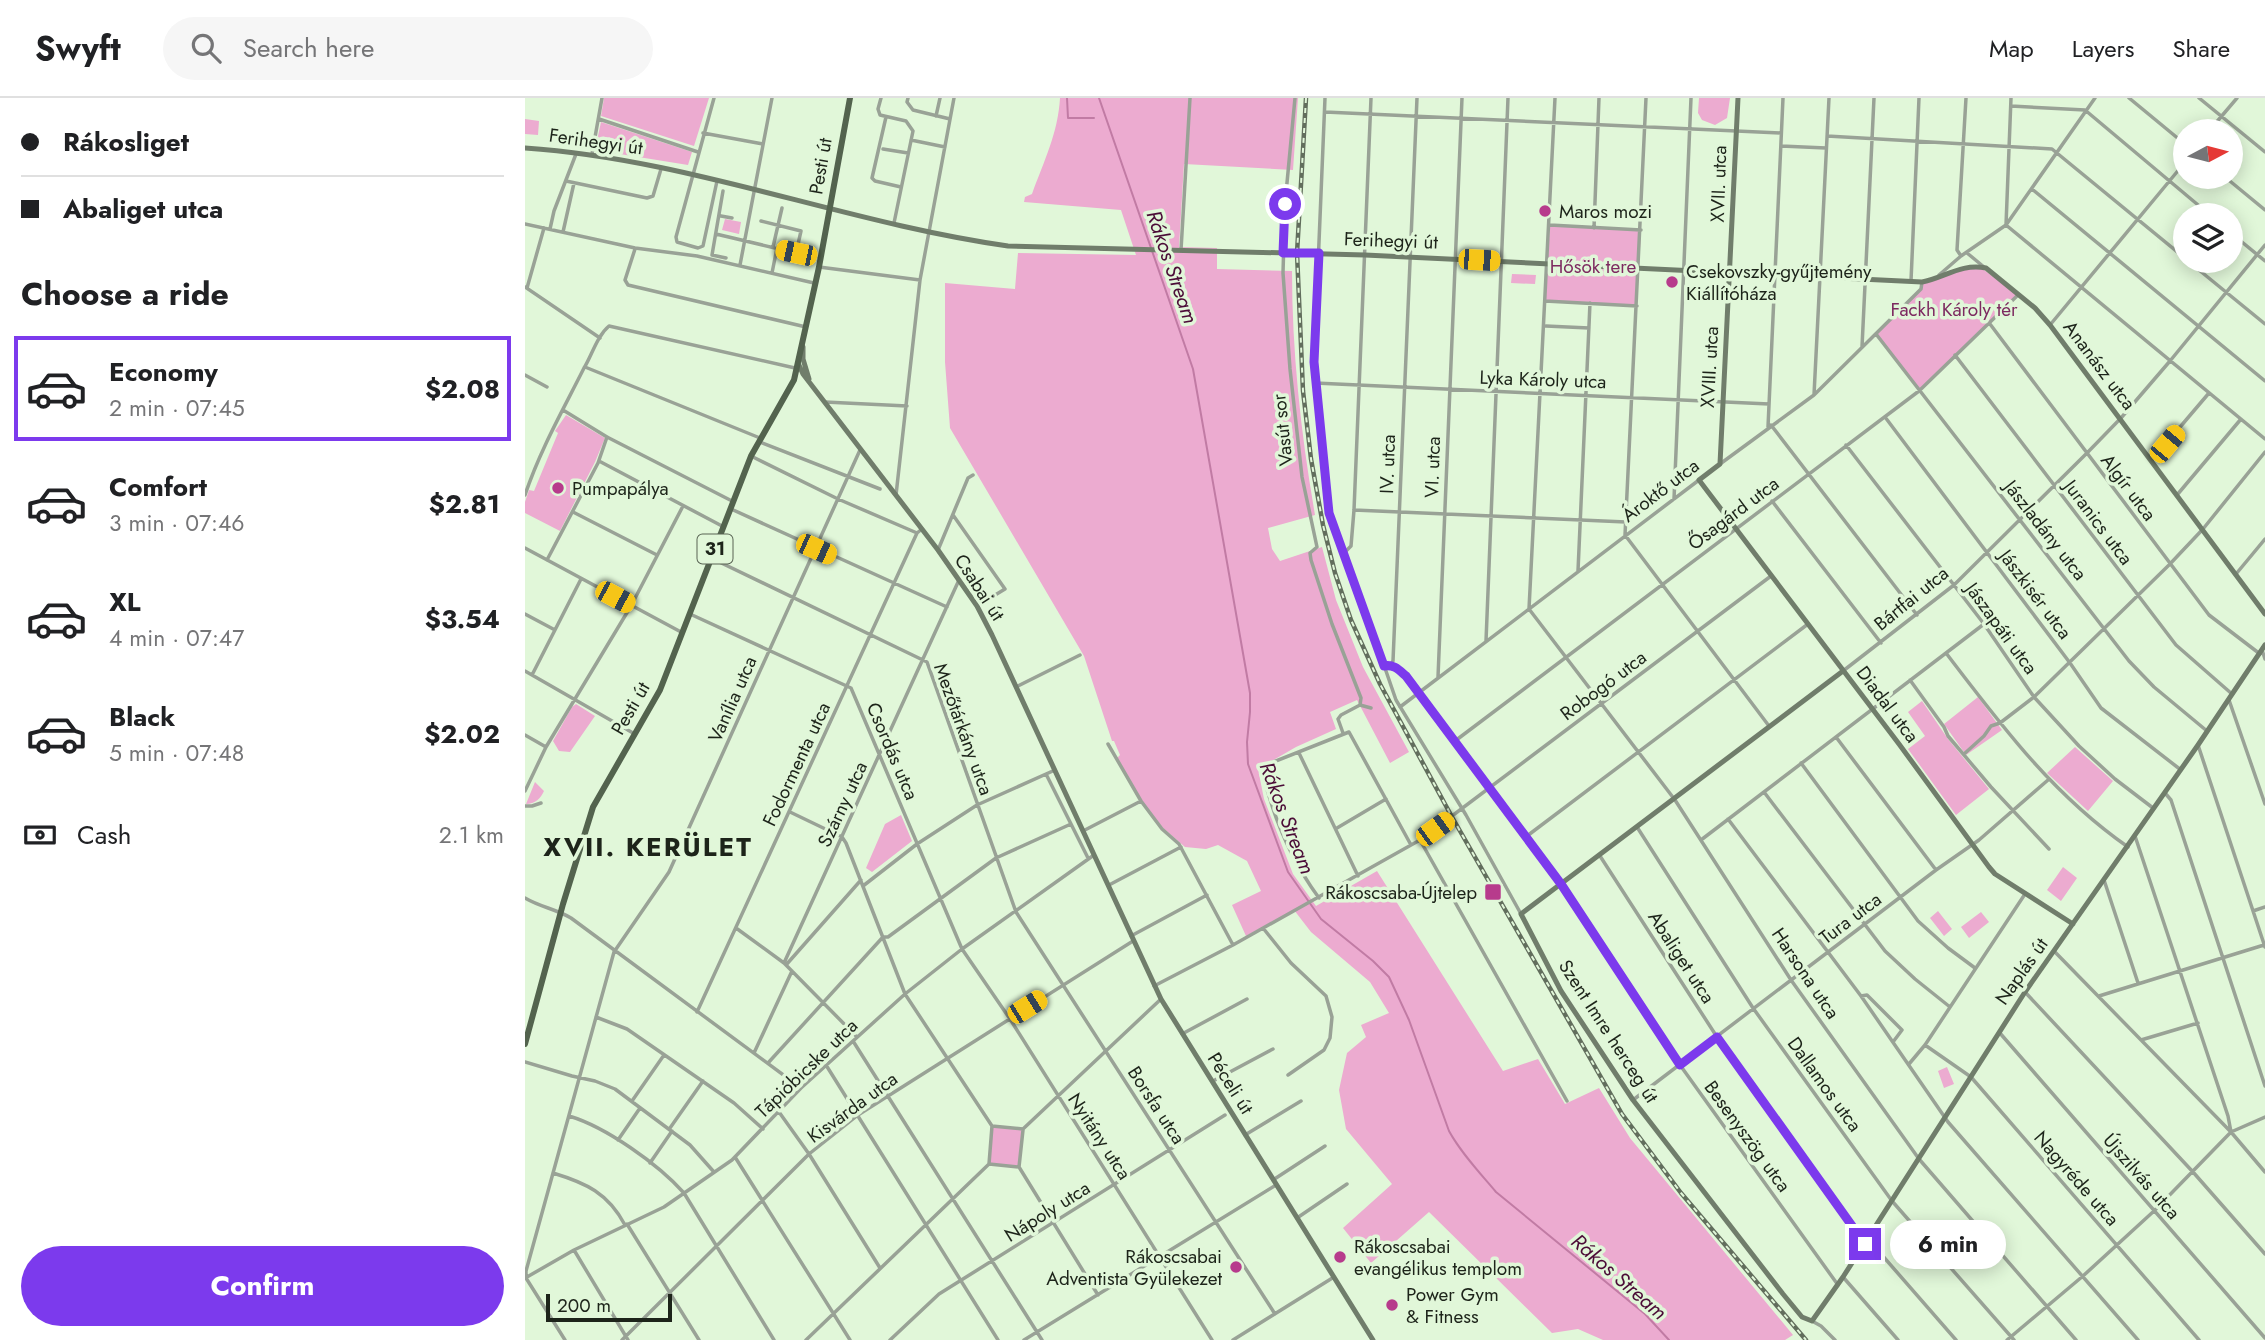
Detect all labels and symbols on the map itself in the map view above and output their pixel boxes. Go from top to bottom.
north arrow [2173,119,2243,189]
street label: Ferihegyi út [547,122,645,161]
street label: Pesti út [802,135,839,197]
street label: XVII. utca [1704,145,1733,223]
route start [1269,188,1301,220]
place label: Maros mozi [1559,198,1652,225]
marker: Maros mozi [1537,203,1553,219]
water label: Rákos Stream [1139,206,1205,328]
street label: Ferihegyi út [1343,225,1439,256]
car [774,238,819,268]
car [1458,248,1501,272]
park label: Hősök tere [1550,253,1636,280]
place label: Csekovszky-gyűjtemény Kiállítóháza [1686,258,1872,307]
marker: Csekovszky-gyűjtemény Kiállítóháza [1664,274,1680,290]
park label: Fackh Károly tér [1890,296,2018,323]
street label: Ananász utca [2057,315,2142,416]
street label: XVIII. utca [1694,325,1725,409]
street label: Lyka Károly utca [1479,364,1607,395]
street label: Vasút sor [1265,392,1300,467]
car [2146,421,2189,467]
street label: IV. utca [1373,434,1402,494]
street label: VI. utca [1418,436,1447,498]
street label: Algír utca [2094,448,2163,526]
street label: Ároktő utca [1616,452,1705,529]
street label: Ősagárd utca [1682,470,1784,557]
street label: Jászladány utca [1996,472,2093,586]
street label: Juranics utca [2056,472,2140,570]
place label: Pumpapálya [572,475,669,502]
marker: Pumpapálya [550,480,566,496]
car [793,531,840,567]
road number: 31 [697,534,733,564]
street label: Jászkisér utca [1991,541,2078,645]
street label: Csabai út [948,548,1012,626]
street label: Bártfai utca [1868,560,1954,637]
street label: Jászapáti utca [1957,575,2044,680]
car [592,578,639,616]
street label: Robogó utca [1554,644,1652,727]
street label: Vanília utca [701,652,763,747]
street label: Mezőtárkány utca [927,659,1000,799]
street label: Diadal utca [1850,660,1925,748]
street label: Pesti út [604,676,657,740]
street label: Fodormenta utca [756,698,837,831]
street label: Csordás utca [860,698,925,804]
street label: Szárny utca [811,757,874,851]
water label: Rákos Stream [1252,757,1322,879]
car [1412,808,1459,850]
district label: XVII. KERÜLET [543,828,753,866]
place label: Rákoscsaba-Újtelep [1325,879,1477,906]
marker: Rákoscsaba-Újtelep [1483,882,1503,902]
street label: Tura utca [1814,886,1887,951]
street label: Abaliget utca [1642,906,1722,1009]
street label: Harsona utca [1765,922,1846,1024]
street label: Naplás út [1989,932,2055,1010]
street label: Szent Imre herceg út [1552,954,1665,1109]
car [1004,987,1051,1027]
street label: Tápióbicske utca [749,1012,864,1124]
street label: Dallamos utca [1781,1031,1868,1137]
street label: Péceli út [1201,1047,1260,1120]
street label: Borsfa utca [1121,1061,1192,1150]
street label: Kisvárda utca [802,1065,903,1149]
street label: Besenyszög utca [1698,1075,1797,1198]
street label: Nyitány utca [1061,1088,1138,1185]
street label: Nagyréde utca [2028,1125,2126,1232]
street label: Újszilvás utca [2097,1127,2187,1225]
street label: Nápoly utca [999,1174,1095,1248]
callout: 6 min [1889,1220,2005,1268]
water label: Rákos Stream [1565,1227,1673,1327]
route end [1849,1228,1881,1260]
place label: Rákoscsabai evangélikus templom [1354,1233,1522,1282]
place label: Rákoscsabai Adventista Gyülekezet [1046,1243,1222,1292]
marker: Rákoscsabai evangélikus templom [1332,1249,1348,1265]
marker: Rákoscsabai Adventista Gyülekezet [1228,1259,1244,1275]
place label: Power Gym & Fitness [1406,1281,1499,1330]
scale bar [546,1291,672,1323]
marker: Power Gym & Fitness [1384,1297,1400,1313]

